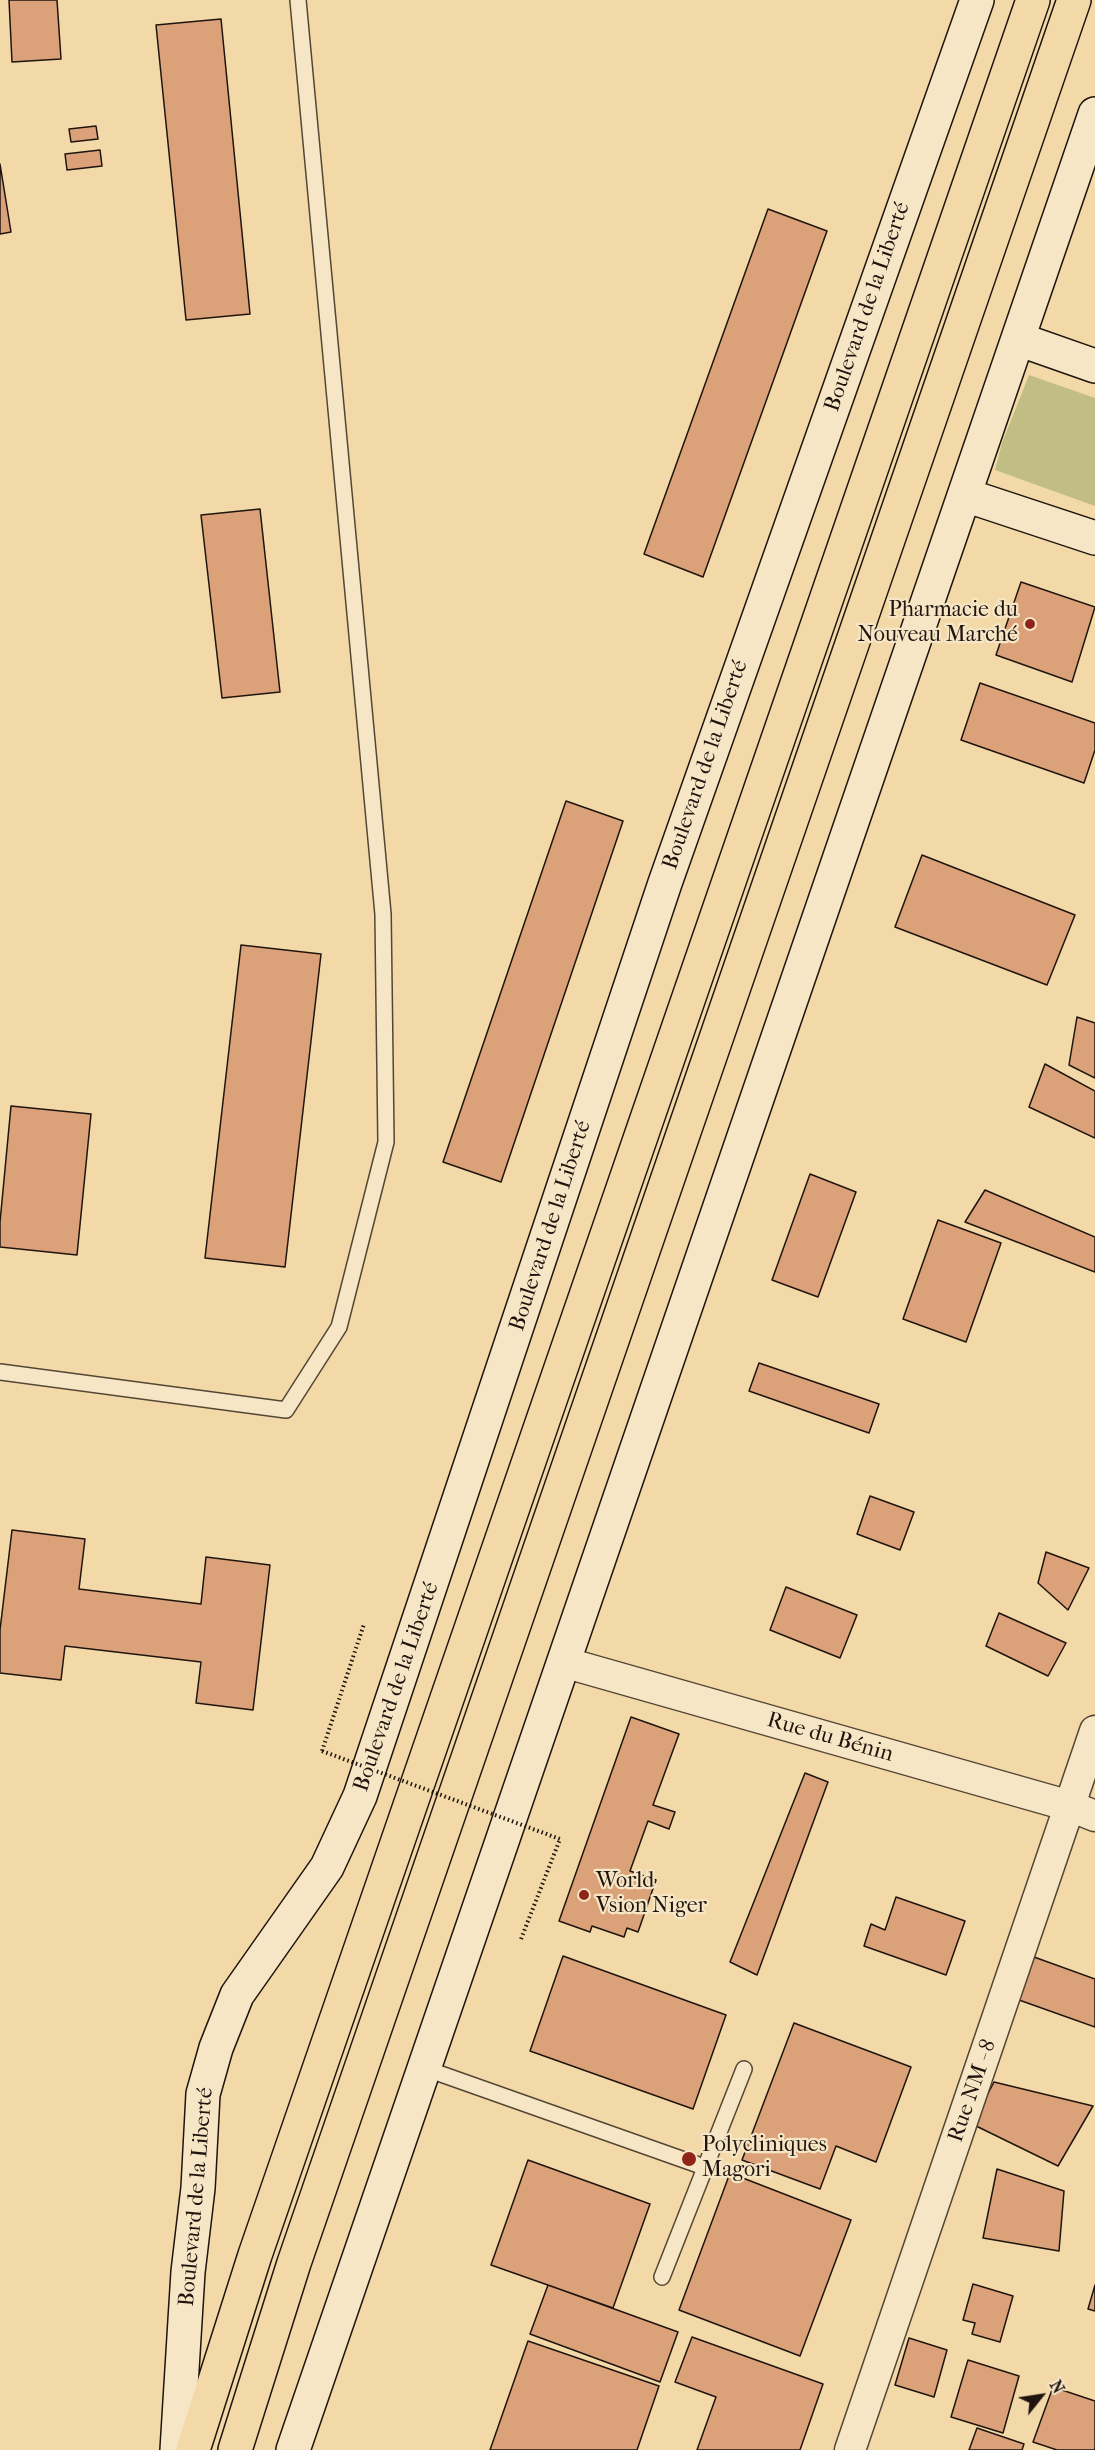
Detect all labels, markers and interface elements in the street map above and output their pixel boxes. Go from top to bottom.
street label: Boulevard de la Liberté [820,199,916,415]
place label: Pharmacie du Nouveau Marché [857,598,1018,650]
marker: Pharmacie du Nouveau Marché [1023,617,1037,631]
street label: Boulevard de la Liberté [658,657,754,873]
street label: Boulevard de la Liberté [504,1117,598,1335]
street label: Boulevard de la Liberté [349,1579,445,1795]
street label: Rue du Bénin [764,1707,896,1769]
place label: World Vsion Niger [596,1869,707,1921]
marker: World Vsion Niger [577,1888,591,1902]
street label: Rue NM - 8 [943,2036,1003,2146]
street label: Boulevard de la Liberté [174,2086,220,2308]
place label: Polycliniques Magori [702,2133,827,2184]
marker: Polycliniques Magori [680,2150,698,2168]
north arrow [1011,2366,1071,2426]
text: N [1046,2377,1068,2397]

